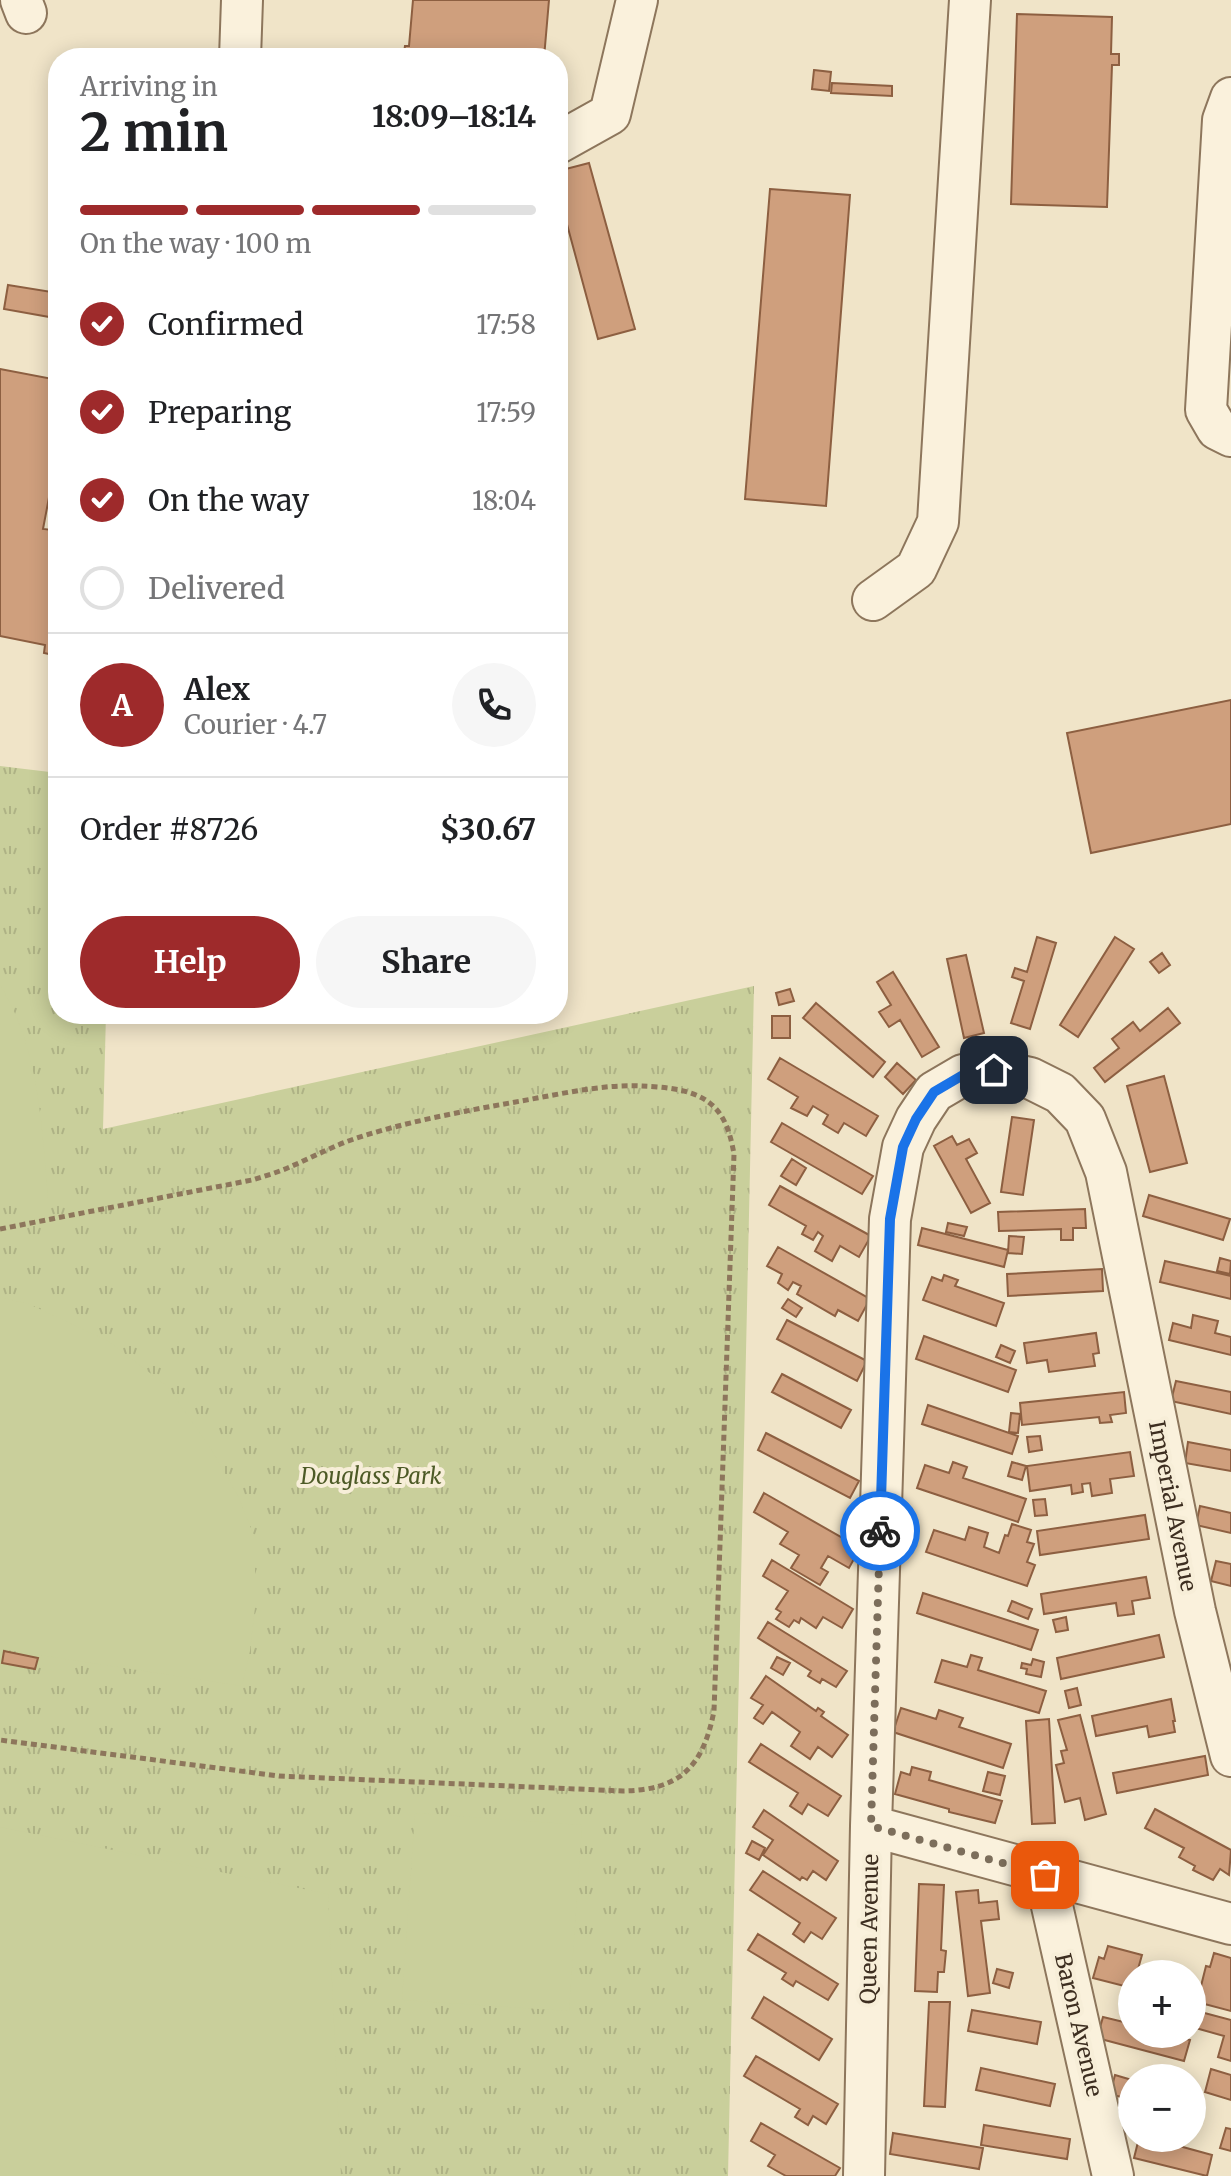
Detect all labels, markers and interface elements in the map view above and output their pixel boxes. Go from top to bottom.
text: Arriving in [80,70,218,103]
text: 18:09–18:14 [372,97,536,135]
text: 2 min [80,100,228,165]
text: On the way · 100 m [80,227,311,260]
icon: check [80,302,124,346]
text: Confirmed [148,305,303,343]
text: 17:58 [476,308,536,341]
icon: check [80,390,124,434]
text: Preparing [148,393,291,431]
text: 17:59 [476,396,536,429]
icon: check [80,478,124,522]
text: On the way [148,481,309,519]
text: 18:04 [472,484,536,517]
text: Delivered [148,569,285,607]
button: phone [452,663,536,747]
text: Alex [184,670,250,708]
text: A [111,686,133,724]
text: Courier · 4.7 [184,708,327,741]
text: Order #8726 [80,810,259,848]
text: $30.67 [440,810,536,848]
button: Help [80,916,300,1008]
button: Share [316,916,536,1008]
pin [960,1036,1028,1104]
icon: home [972,1048,1016,1092]
street label: Imperial Avenue [1143,1418,1203,1594]
park label: Douglass Park [299,1462,442,1490]
courier [840,1491,920,1571]
icon: bike [858,1509,902,1553]
pin [1011,1841,1079,1909]
icon: bag [1023,1853,1067,1897]
street label: Queen Avenue [854,1854,884,2004]
street label: Baron Avenue [1049,1951,1109,2099]
map controls [1118,1960,1206,2152]
button: + [1118,1960,1206,2048]
button: − [1118,2064,1206,2152]

